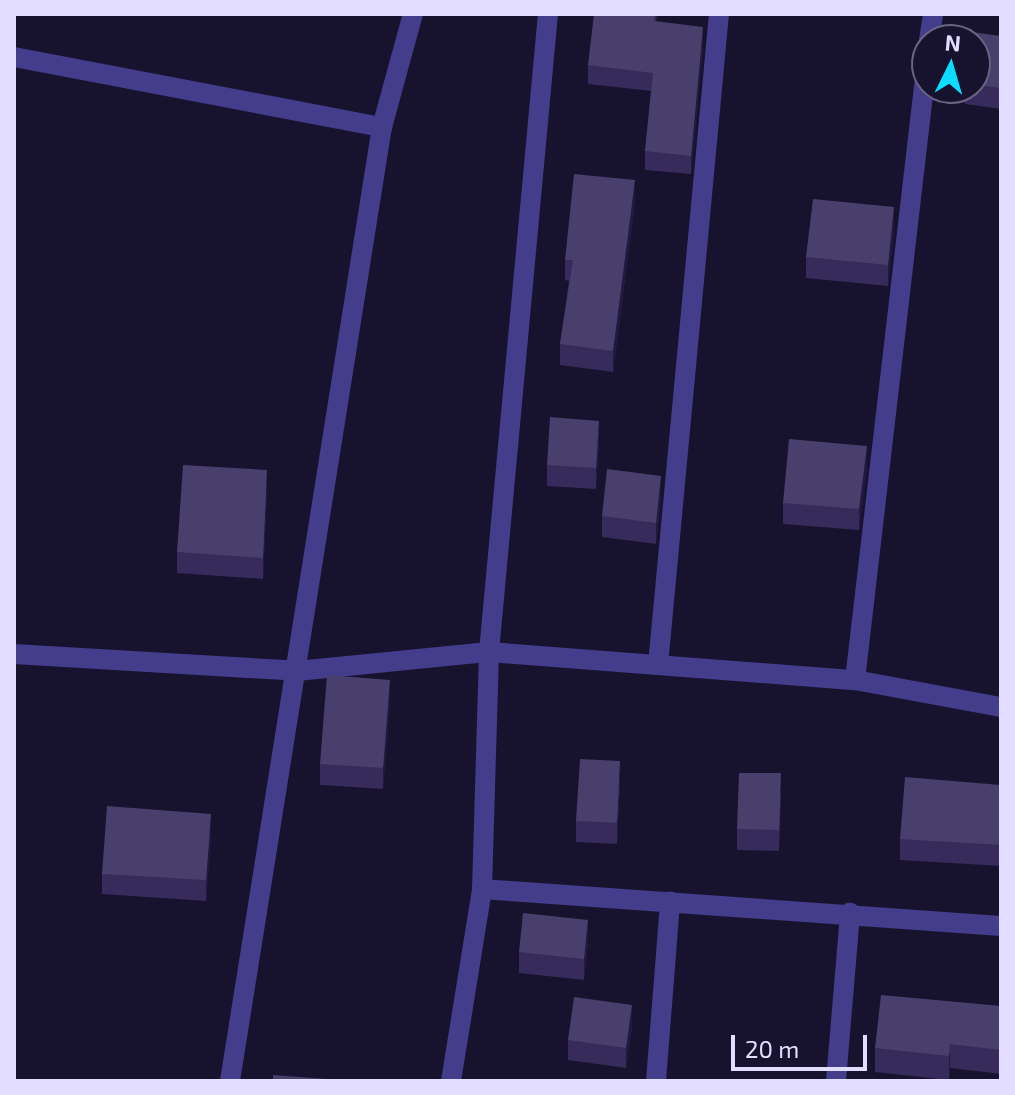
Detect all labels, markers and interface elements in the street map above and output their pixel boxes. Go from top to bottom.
north arrow [911,24,991,104]
text: N [944,28,962,56]
scale bar [735,1019,871,1069]
text: 20 m [745,1034,799,1063]

